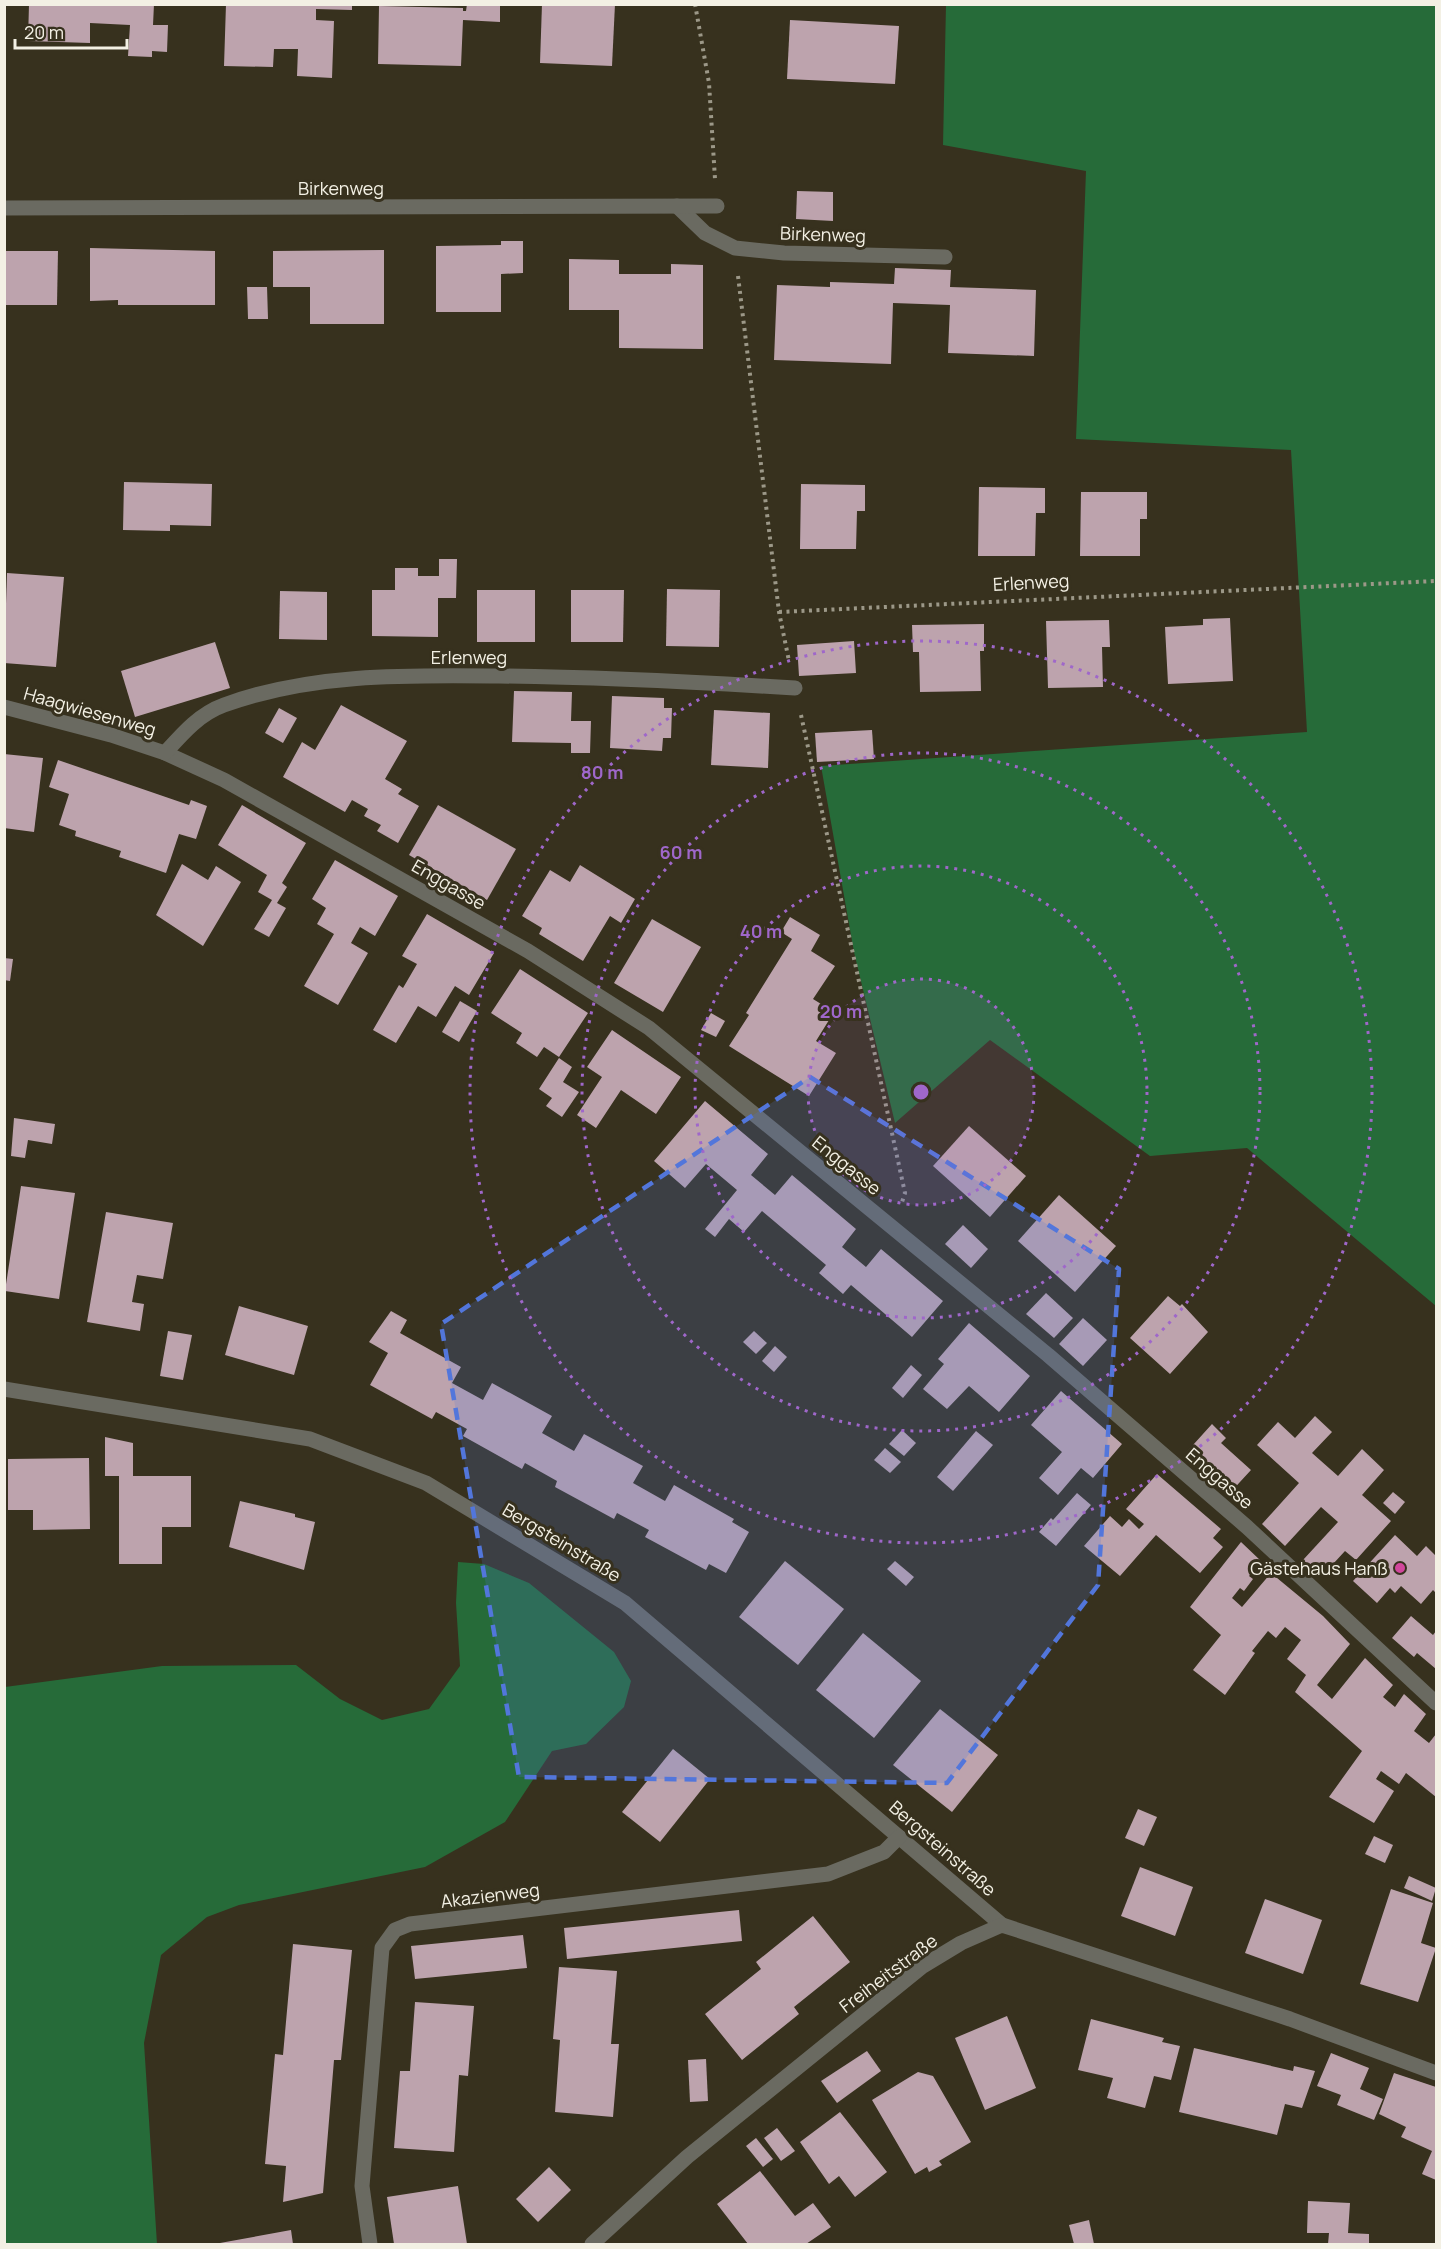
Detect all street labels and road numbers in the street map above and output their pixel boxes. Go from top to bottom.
street label: Birkenweg [298,176,384,200]
street label: Birkenweg [780,221,866,247]
street label: Erlenweg [992,568,1070,596]
street label: Erlenweg [431,645,507,669]
street label: Haagwiesenweg [21,681,159,741]
street label: Enggasse [408,853,490,915]
street label: Enggasse [808,1130,886,1200]
street label: Enggasse [1181,1442,1259,1514]
street label: Bergsteinstraße [498,1497,626,1587]
street label: Bergsteinstraße [885,1795,1001,1901]
street label: Akazienweg [439,1877,541,1913]
street label: Freiheitstraße [834,1928,942,2018]

